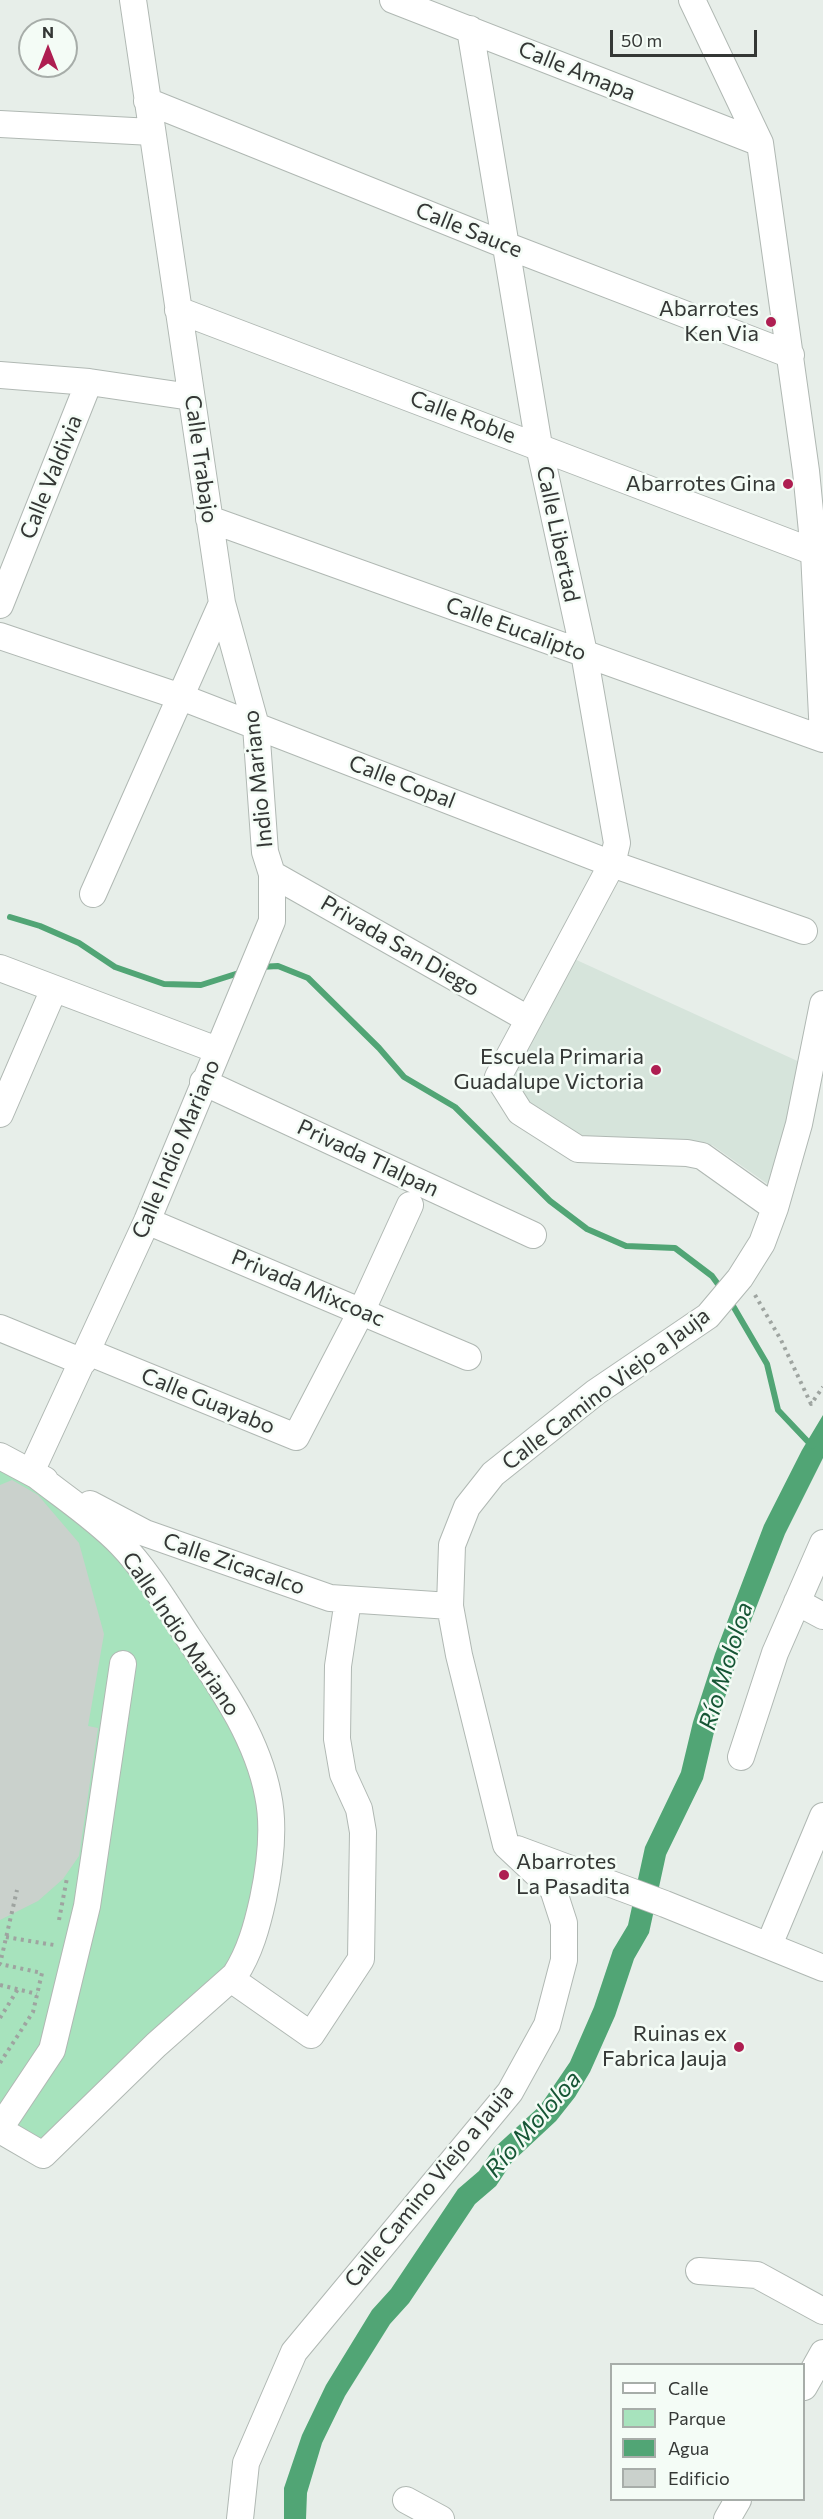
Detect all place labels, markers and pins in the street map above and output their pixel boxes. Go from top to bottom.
place label: Abarrotes Ken Via [659,296,759,348]
marker: Abarrotes Ken Via [764,315,778,329]
place label: Abarrotes Gina [626,471,776,497]
marker: Abarrotes Gina [781,477,795,491]
place label: Escuela Primaria Guadalupe Victoria [454,1044,644,1096]
marker: Escuela Primaria Guadalupe Victoria [649,1063,663,1077]
place label: Abarrotes La Pasadita [516,1849,630,1900]
marker: Abarrotes La Pasadita [497,1868,511,1882]
place label: Ruinas ex Fabrica Jauja [602,2021,727,2072]
marker: Ruinas ex Fabrica Jauja [732,2040,746,2054]

